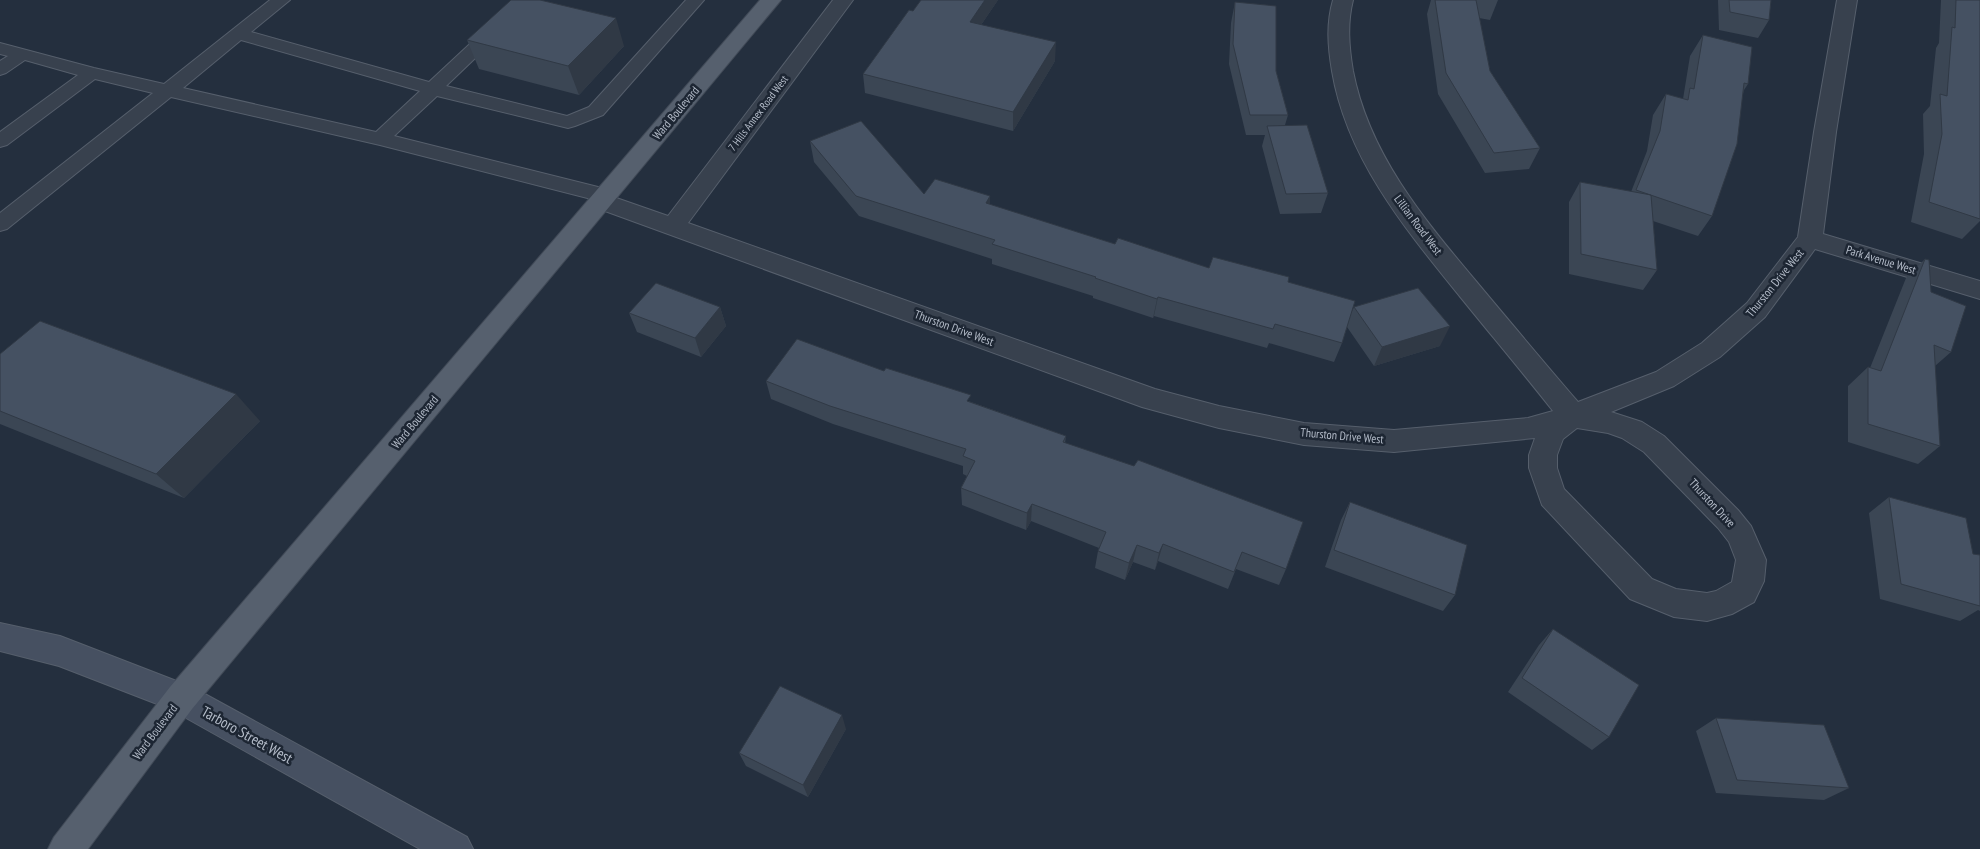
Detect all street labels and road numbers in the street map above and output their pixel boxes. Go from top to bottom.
street label: 7 Hills Annex Road West [725,72,791,154]
street label: Ward Boulevard [649,83,702,142]
street label: Lillian Road West [1391,192,1446,258]
street label: Park Avenue West [1844,242,1919,277]
street label: Thurston Drive West [1743,245,1807,320]
street label: Thurston Drive West [912,306,997,349]
street label: Ward Boulevard [388,392,441,451]
street label: Thurston Drive West [1300,424,1385,447]
street label: Thurston Drive [1686,475,1739,530]
street label: Ward Boulevard [129,701,180,762]
street label: Tarboro Street West [198,702,296,767]

